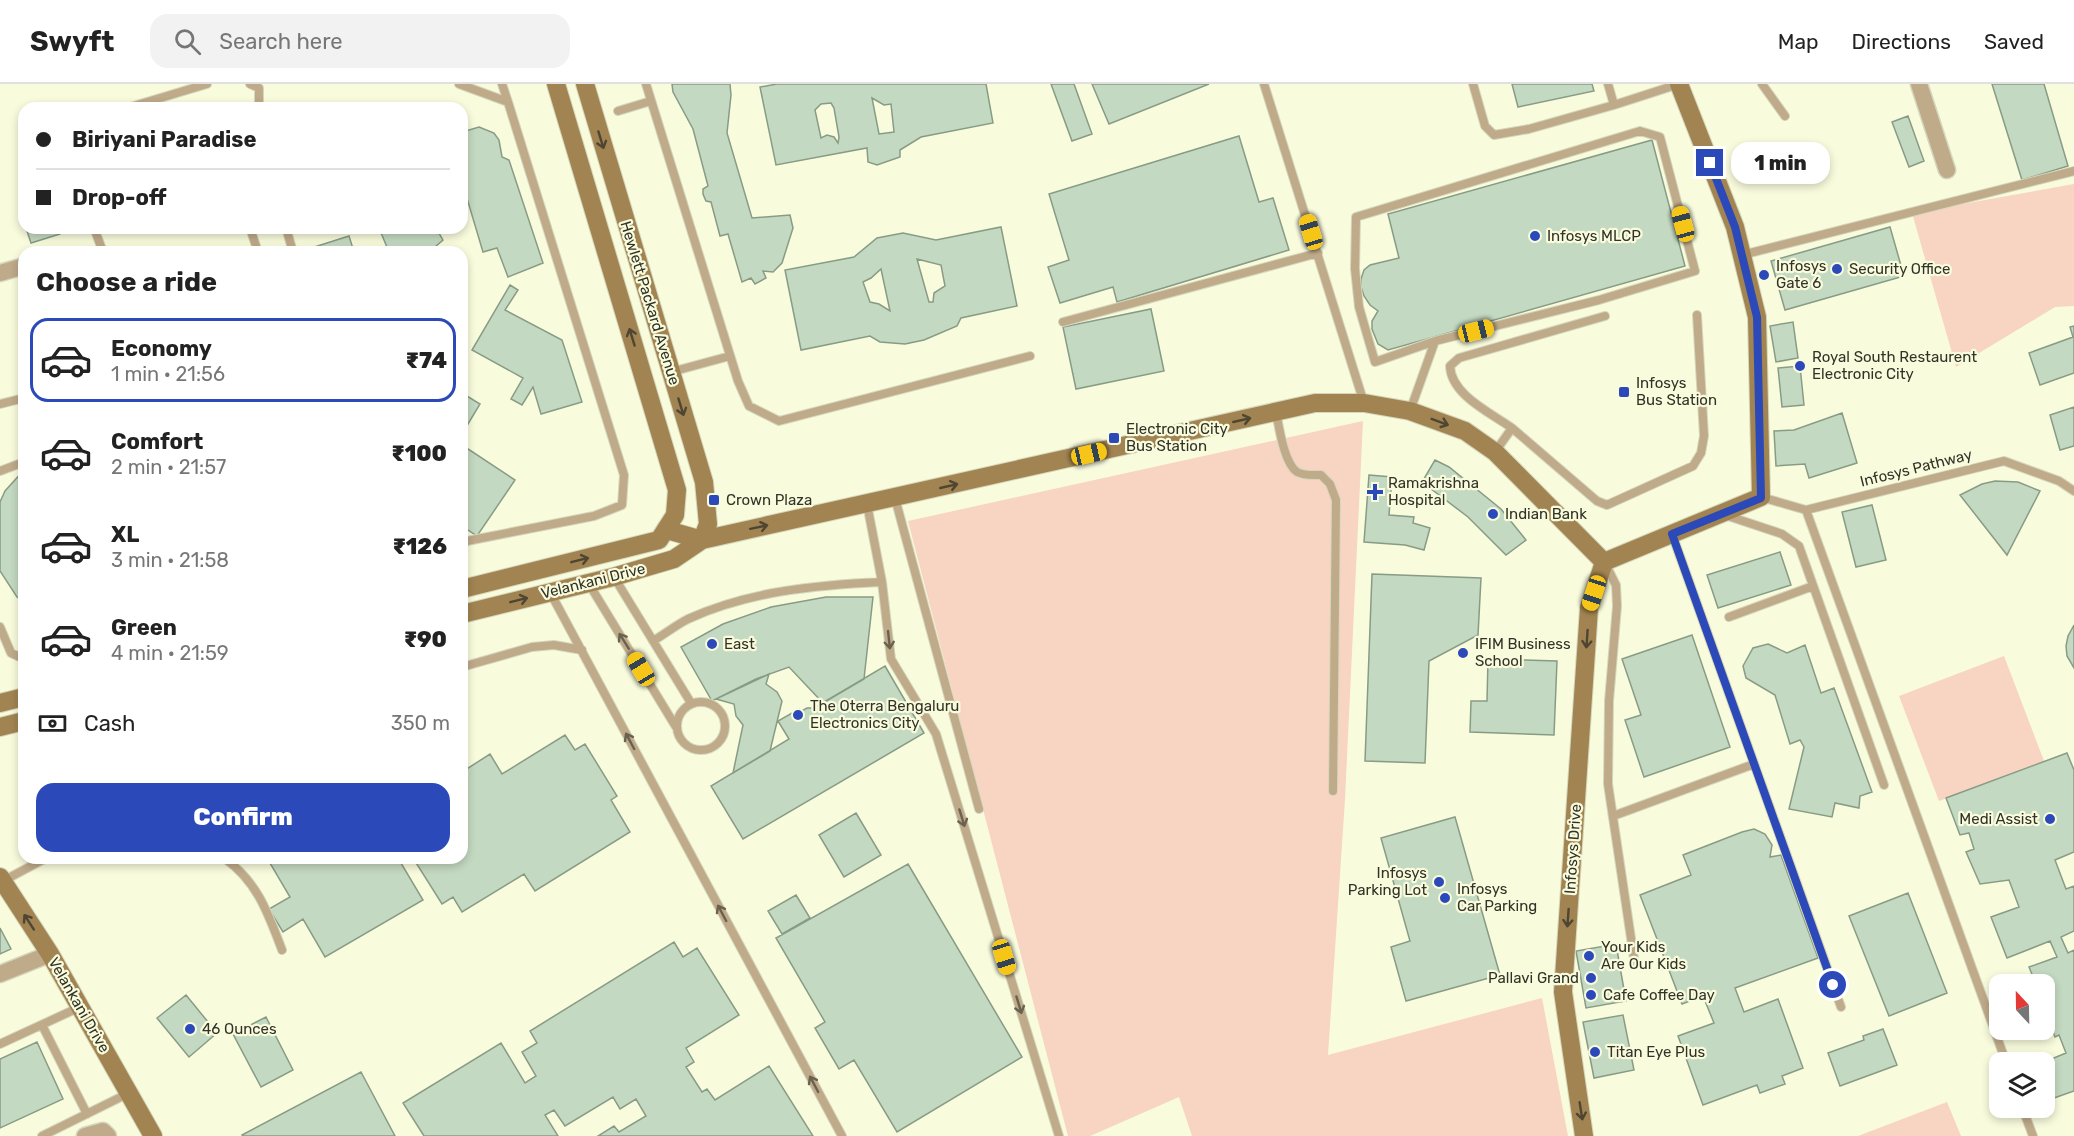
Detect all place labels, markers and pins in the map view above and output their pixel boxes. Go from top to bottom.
place label: Infosys MLCP [1547,227,1641,245]
marker: Infosys MLCP [1528,229,1542,243]
place label: Infosys Gate 6 [1776,257,1827,292]
place label: Security Office [1849,260,1950,278]
marker: Security Office [1830,262,1844,276]
marker: Infosys Gate 6 [1757,268,1771,282]
place label: Royal South Restaurent Electronic City [1812,348,1977,383]
marker: Royal South Restaurent Electronic City [1793,359,1807,373]
place label: Infosys Bus Station [1636,374,1717,409]
marker: Infosys Bus Station [1617,385,1631,399]
place label: Electronic City Bus Station [1126,420,1228,455]
marker: Electronic City Bus Station [1107,431,1121,445]
place label: Ramakrishna Hospital [1388,474,1479,509]
marker: Ramakrishna Hospital [1366,483,1384,501]
place label: Crown Plaza [726,491,812,509]
marker: Crown Plaza [707,493,721,507]
place label: Indian Bank [1505,505,1587,523]
marker: Indian Bank [1486,507,1500,521]
place label: East [724,635,755,653]
place label: IFIM Business School [1475,635,1571,670]
marker: East [705,637,719,651]
marker: IFIM Business School [1456,646,1470,660]
place label: The Oterra Bengaluru Electronics City [810,697,959,732]
marker: The Oterra Bengaluru Electronics City [791,708,805,722]
place label: Medi Assist [1959,810,2038,828]
marker: Medi Assist [2043,812,2057,826]
place label: Infosys Parking Lot [1348,864,1427,899]
marker: Infosys Parking Lot [1432,875,1446,889]
place label: Infosys Car Parking [1457,880,1537,915]
marker: Infosys Car Parking [1438,891,1452,905]
place label: Your Kids Are Our Kids [1601,938,1686,973]
marker: Your Kids Are Our Kids [1582,949,1596,963]
place label: Pallavi Grand [1488,969,1579,987]
marker: Pallavi Grand [1584,971,1598,985]
place label: Cafe Coffee Day [1603,986,1715,1004]
marker: Cafe Coffee Day [1584,988,1598,1002]
place label: 46 Ounces [202,1020,277,1038]
marker: 46 Ounces [183,1022,197,1036]
place label: Titan Eye Plus [1607,1043,1705,1061]
marker: Titan Eye Plus [1588,1045,1602,1059]

